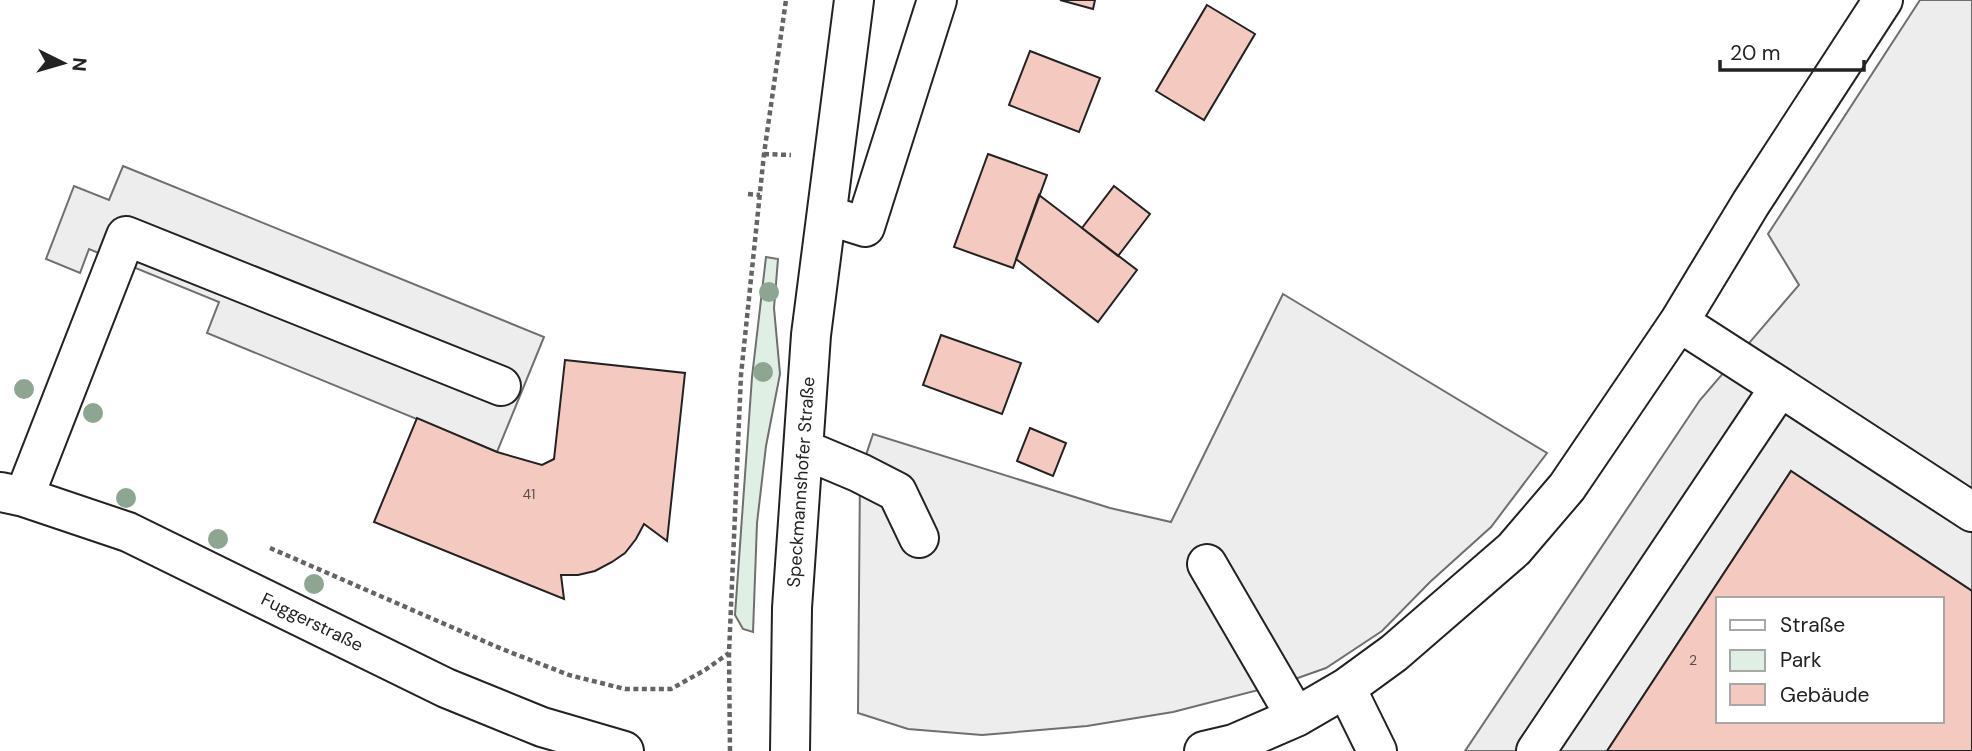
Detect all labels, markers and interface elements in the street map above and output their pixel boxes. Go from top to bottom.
north arrow [28,28,98,98]
scale bar [1720,28,1864,72]
text: 20 m [1730,39,1781,67]
text: N [66,56,92,72]
street label: Speckmannshofer Straße [782,376,820,588]
house number: 41 [523,485,535,503]
street label: Fuggerstraße [257,587,367,657]
legend [1716,597,1944,723]
text: Straße [1780,611,1845,639]
text: Park [1780,646,1822,674]
house number: 2 [1689,651,1697,669]
text: Gebäude [1780,681,1870,709]

